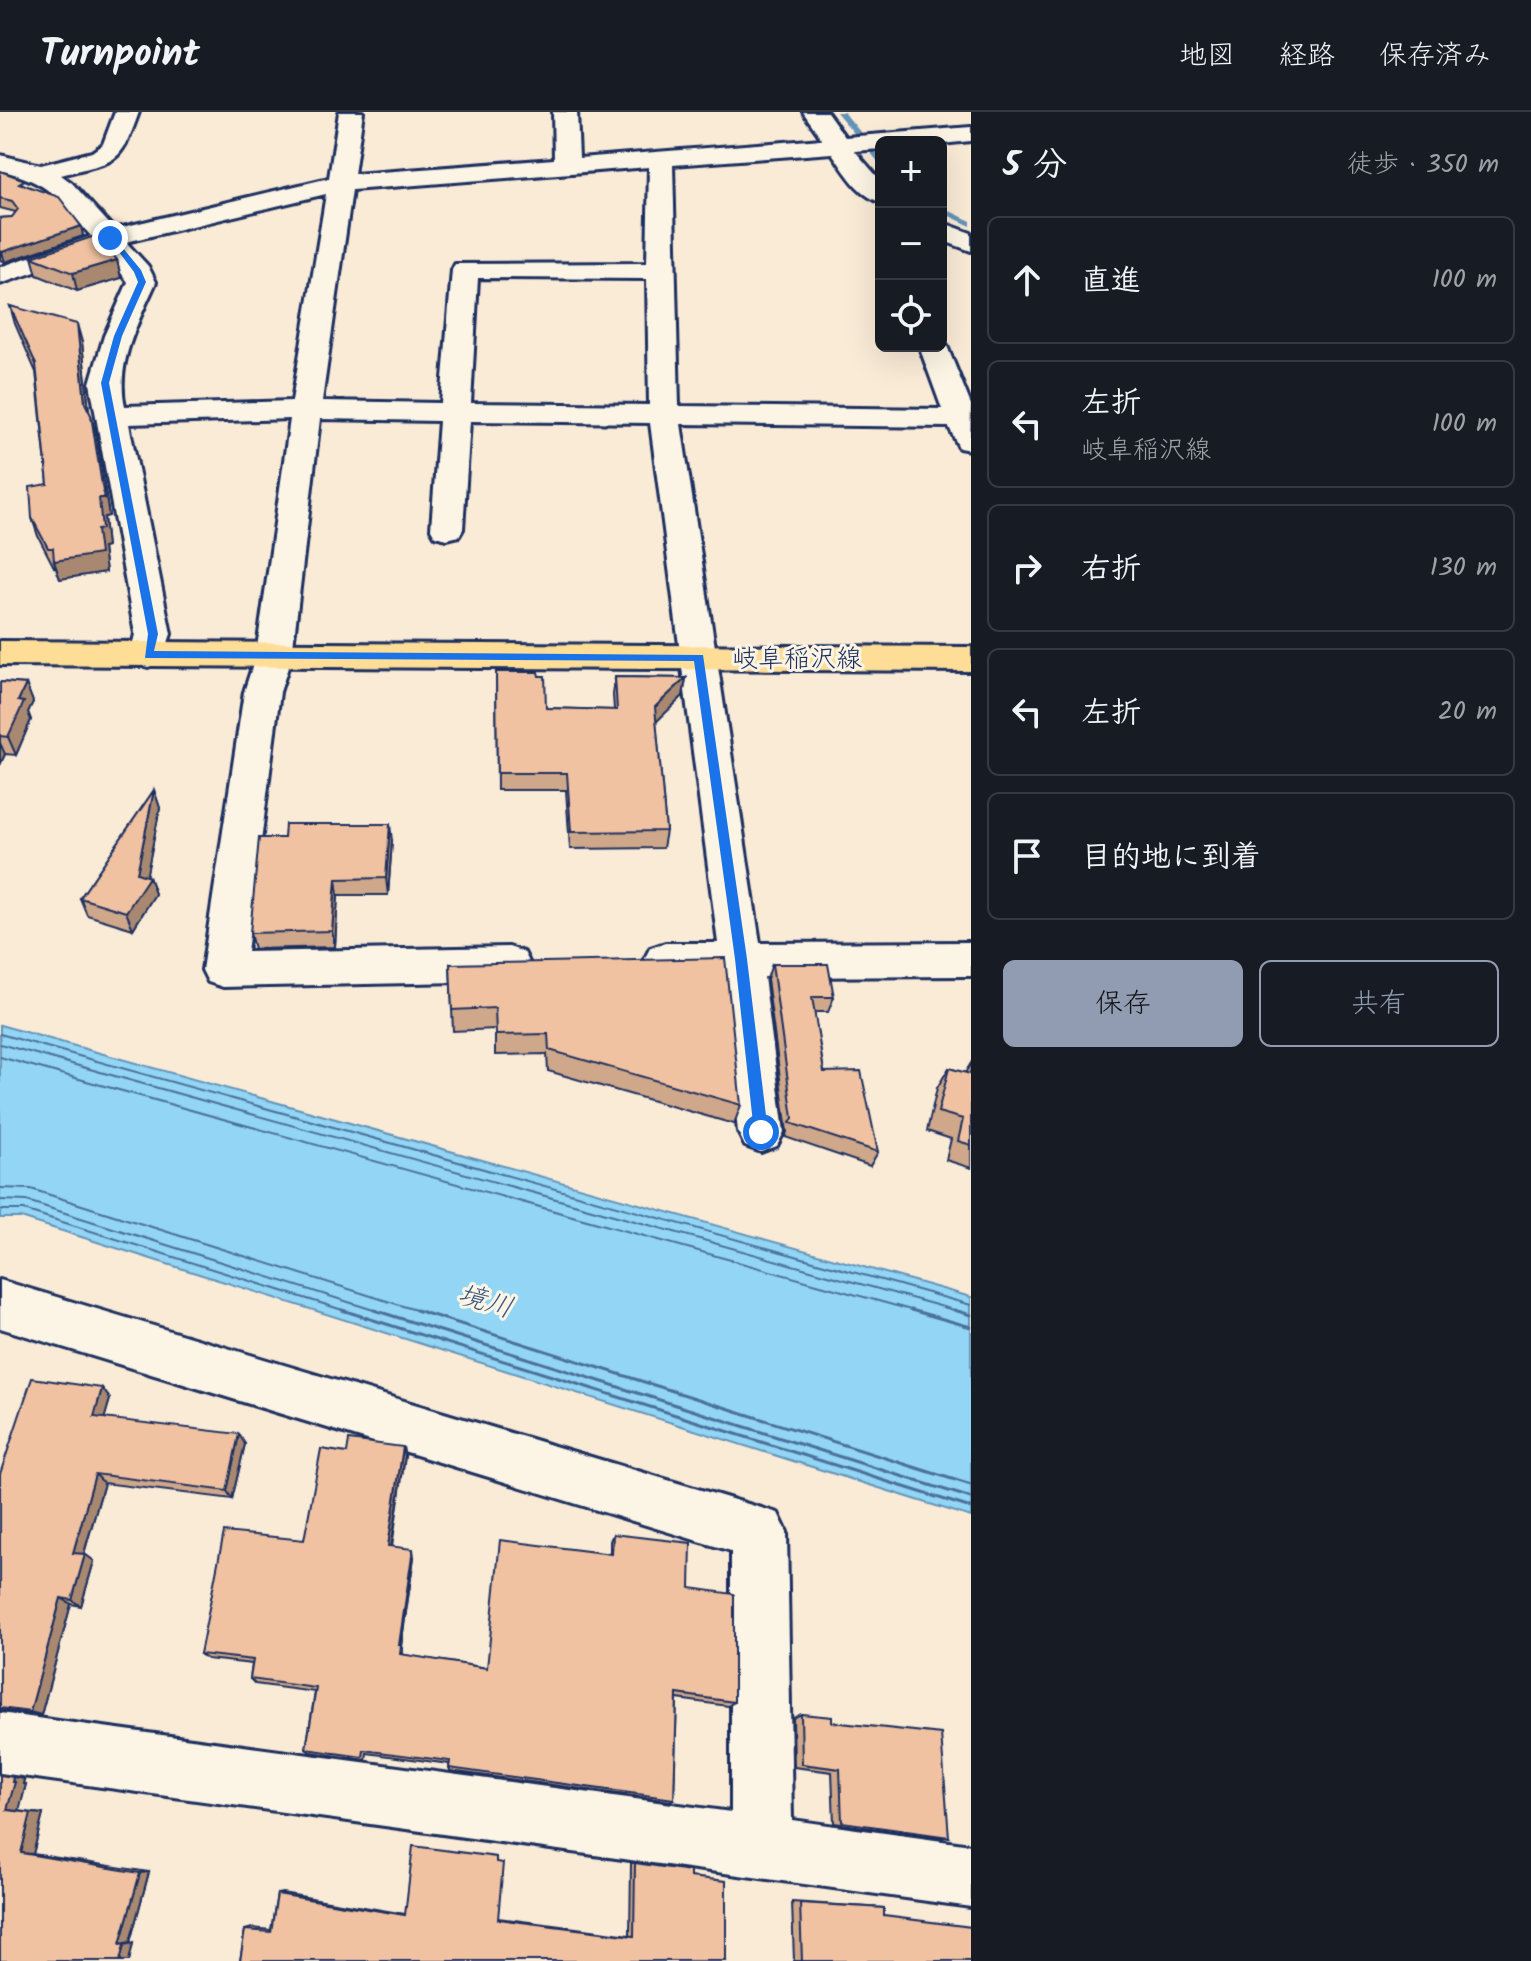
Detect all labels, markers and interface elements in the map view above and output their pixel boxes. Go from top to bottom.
text: Turnpoint [40,25,200,85]
text: 地図 [1179,34,1235,79]
text: 経路 [1279,34,1335,79]
text: 保存済み [1379,34,1491,79]
map controls [875,136,947,352]
button: + [875,136,947,208]
text: 5 分 [1003,139,1067,193]
text: 徒歩 · 350 m [1347,144,1499,186]
button: − [875,208,947,280]
route end [92,220,128,256]
icon: ahead [1005,258,1049,302]
text: 直進 [1081,258,1141,306]
text: 100 m [1432,259,1497,301]
button: locate [875,280,947,352]
text: 左折 [1081,380,1141,428]
icon: left [1005,402,1049,446]
text: 100 m [1432,403,1497,445]
text: 岐阜稲沢線 [1081,430,1211,472]
icon: right [1005,546,1049,590]
text: 右折 [1081,546,1141,594]
text: 130 m [1430,547,1497,589]
street label: 岐阜稲沢線 [732,639,862,681]
icon: left [1005,690,1049,734]
text: 左折 [1081,690,1141,738]
text: 20 m [1438,691,1497,733]
icon: arrive [1005,834,1049,878]
text: 目的地に到着 [1081,834,1261,882]
button: 保存 [1003,960,1243,1047]
button: 共有 [1259,960,1499,1047]
route start [743,1114,779,1150]
water label: 境川 [452,1273,519,1332]

